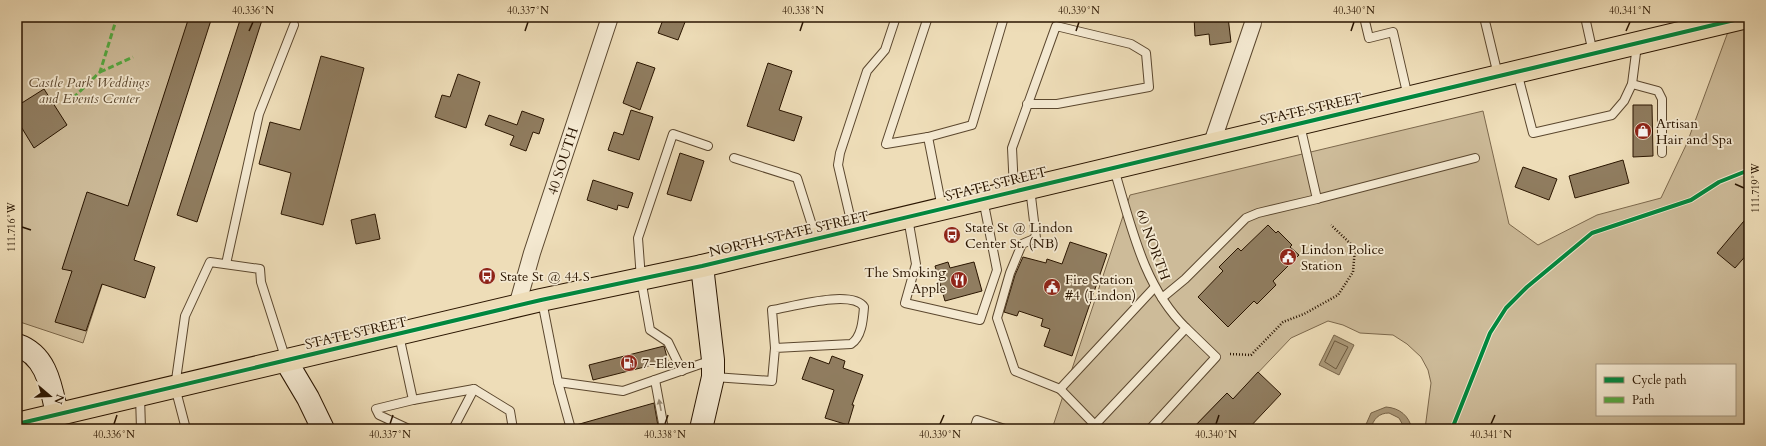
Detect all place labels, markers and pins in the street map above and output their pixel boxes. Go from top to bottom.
place label: Artisan Hair and Spa [1656,114,1732,149]
shop icon: Artisan Hair and Spa [1633,121,1653,141]
place label: State St @ Lindon Center St. (NB) [965,218,1073,253]
bus stop icon: State St @ Lindon Center St. (NB) [942,225,962,245]
place label: Lindon Police Station [1301,240,1384,275]
public building icon: Lindon Police Station [1278,247,1298,267]
place label: The Smoking Apple [864,263,946,298]
bus stop icon: State St @ 44 S [477,266,497,286]
place label: State St @ 44 S [500,267,590,286]
restaurant icon: The Smoking Apple [949,270,969,290]
place label: Fire Station #4 (Lindon) [1065,270,1136,305]
public building icon: Fire Station #4 (Lindon) [1042,277,1062,297]
fuel station icon: 7-Eleven [619,353,639,373]
place label: 7-Eleven [642,354,695,373]

